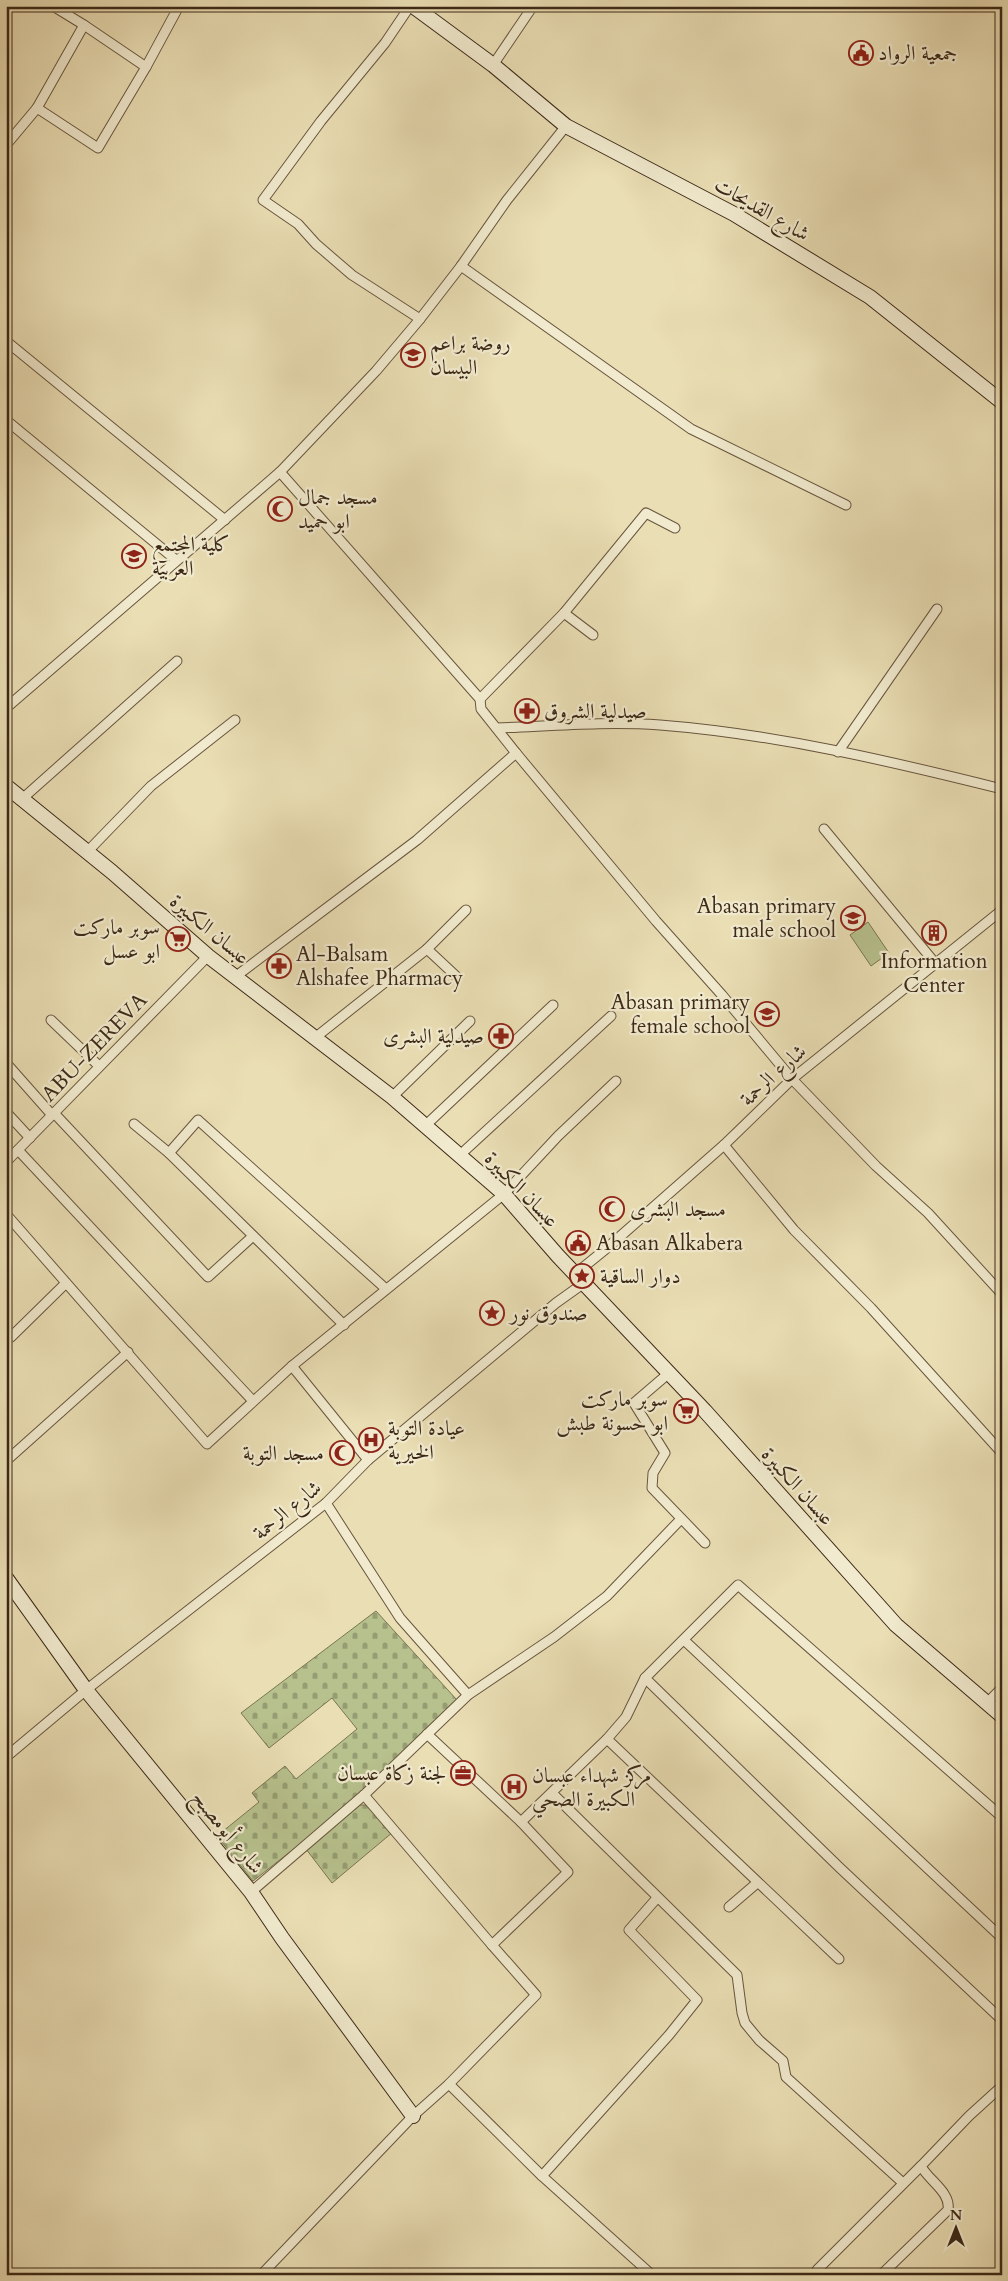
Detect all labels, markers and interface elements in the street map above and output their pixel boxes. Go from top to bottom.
place label: جمعية الرواد [878,39,957,68]
public building icon: جمعية الرواد [848,40,874,66]
street label: شارع القديحات [707,170,815,251]
place label: روضة براعم البيسان [430,329,511,382]
school or university icon: روضة براعم البيسان [400,342,426,368]
place label: مسجد جمال ابو حميد [298,483,378,536]
mosque icon: مسجد جمال ابو حميد [267,496,293,522]
place label: كلية المجتمع العربية [152,530,230,583]
school or university icon: كلية المجتمع العربية [121,543,147,569]
place label: صيدلية الشروق [544,697,647,726]
pharmacy icon: صيدلية الشروق [514,698,540,724]
street label: عبسان الكبيرة [163,887,256,972]
place label: Abasan primary male school [697,892,836,945]
school or university icon: Abasan primary male school [840,905,866,931]
place label: سوبر ماركت ابو عسل [73,913,160,966]
building icon: Information Center [921,920,947,946]
supermarket icon: سوبر ماركت ابو عسل [165,926,191,952]
place label: Al-Balsam Alshafee Pharmacy [296,940,463,993]
place label: Information Center [880,947,988,1000]
pharmacy icon: Al-Balsam Alshafee Pharmacy [266,953,292,979]
street label: ABU-ZEREVA [35,986,154,1108]
place label: Abasan primary female school [611,988,750,1041]
school or university icon: Abasan primary female school [754,1001,780,1027]
place label: صيدلية البشرى [383,1022,484,1051]
pharmacy icon: صيدلية البشرى [488,1023,514,1049]
street label: شارع الرحمة [734,1038,815,1115]
street label: عبسان الكبيرة [478,1145,566,1234]
place label: مسجد البشرى [630,1195,726,1224]
mosque icon: مسجد البشرى [599,1196,625,1222]
place label: Abasan Alkabera [596,1229,743,1258]
public building icon: Abasan Alkabera [565,1230,591,1256]
place label: دوار الساقية [600,1262,681,1291]
place icon: دوار الساقية [569,1263,595,1289]
place label: صندوق نور [508,1299,588,1328]
place icon: صندوق نور [479,1300,505,1326]
place label: سوبر ماركت ابو حسونة طبش [556,1385,668,1438]
supermarket icon: سوبر ماركت ابو حسونة طبش [673,1398,699,1424]
place label: عيادة التوبة الخيرية [388,1414,465,1467]
hospital icon: عيادة التوبة الخيرية [358,1427,384,1453]
place label: مسجد التوبة [243,1439,324,1468]
mosque icon: مسجد التوبة [329,1440,355,1466]
street label: عبسان الكبيرة [755,1441,841,1532]
street label: شارع الرحمة [247,1474,330,1549]
place label: لجنة زكاة عبسان [337,1759,446,1788]
office icon: لجنة زكاة عبسان [450,1760,476,1786]
place label: مركز شهداء عبسان الكبيرة الصحي [532,1761,651,1819]
hospital icon: مركز شهداء عبسان الكبيرة الصحي [501,1774,527,1800]
street label: شارع أبومصبح [182,1784,271,1883]
north arrow [930,2204,980,2254]
text: N [950,2206,962,2225]

